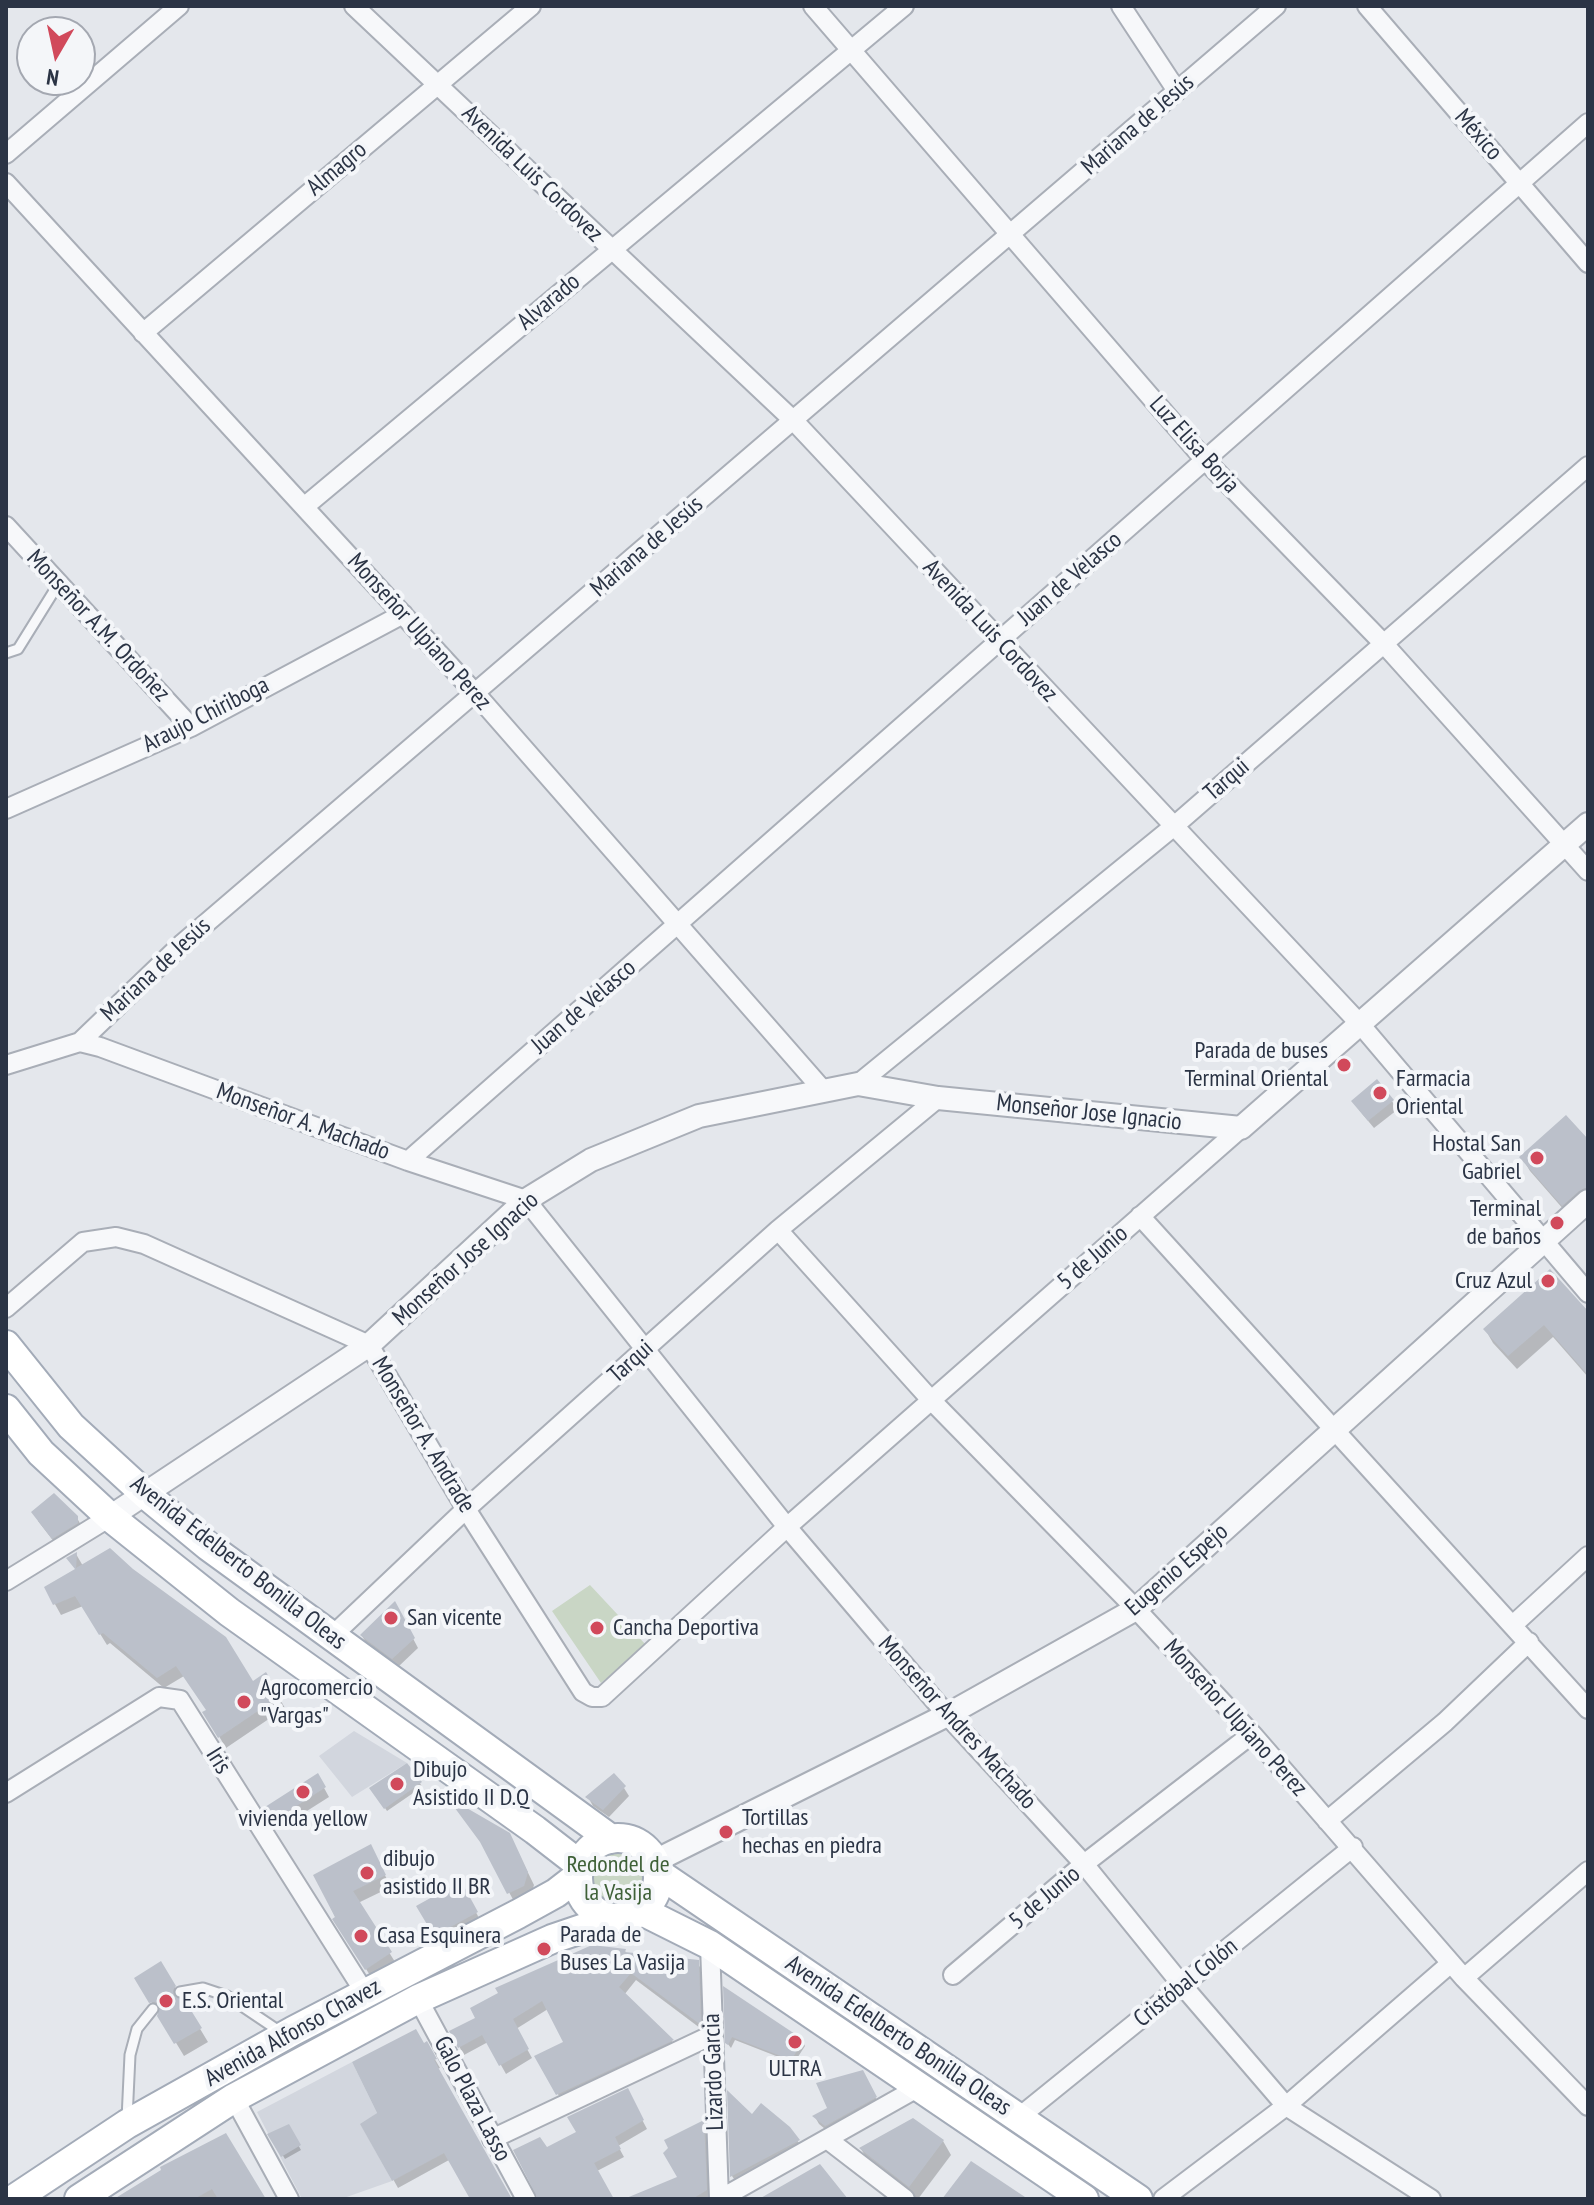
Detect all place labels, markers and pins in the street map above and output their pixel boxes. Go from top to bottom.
place label: Parada de buses Terminal Oriental [1184,1037,1328,1093]
marker: Parada de buses Terminal Oriental [1335,1056,1353,1074]
place label: Farmacia Oriental [1396,1065,1471,1121]
marker: Farmacia Oriental [1371,1084,1389,1102]
place label: Hostal San Gabriel [1432,1130,1521,1186]
marker: Hostal San Gabriel [1528,1149,1546,1167]
place label: Terminal de baños [1467,1195,1541,1251]
marker: Terminal de baños [1548,1214,1566,1232]
place label: Cruz Azul [1455,1267,1532,1295]
marker: Cruz Azul [1539,1272,1557,1290]
place label: San vicente [407,1604,502,1632]
marker: San vicente [382,1609,400,1627]
place label: Cancha Deportiva [613,1614,759,1642]
marker: Cancha Deportiva [588,1619,606,1637]
place label: Agrocomercio "Vargas" [260,1674,373,1730]
marker: Agrocomercio "Vargas" [235,1693,253,1711]
place label: Dibujo Asistido II D.Q [413,1756,529,1812]
marker: Dibujo Asistido II D.Q [388,1775,406,1793]
marker: vivienda yellow [294,1783,312,1801]
place label: Tortillas hechas en piedra [742,1804,882,1860]
place label: vivienda yellow [239,1805,367,1833]
marker: Tortillas hechas en piedra [717,1823,735,1841]
place label: dibujo asistido II BR [383,1845,491,1901]
marker: dibujo asistido II BR [358,1864,376,1882]
place label: Parada de Buses La Vasija [560,1921,685,1977]
place label: Casa Esquinera [377,1922,501,1950]
marker: Casa Esquinera [352,1927,370,1945]
marker: Parada de Buses La Vasija [535,1940,553,1958]
place label: E.S. Oriental [182,1987,283,2015]
marker: E.S. Oriental [157,1992,175,2010]
marker: ULTRA [786,2033,804,2051]
place label: ULTRA [768,2055,822,2083]

